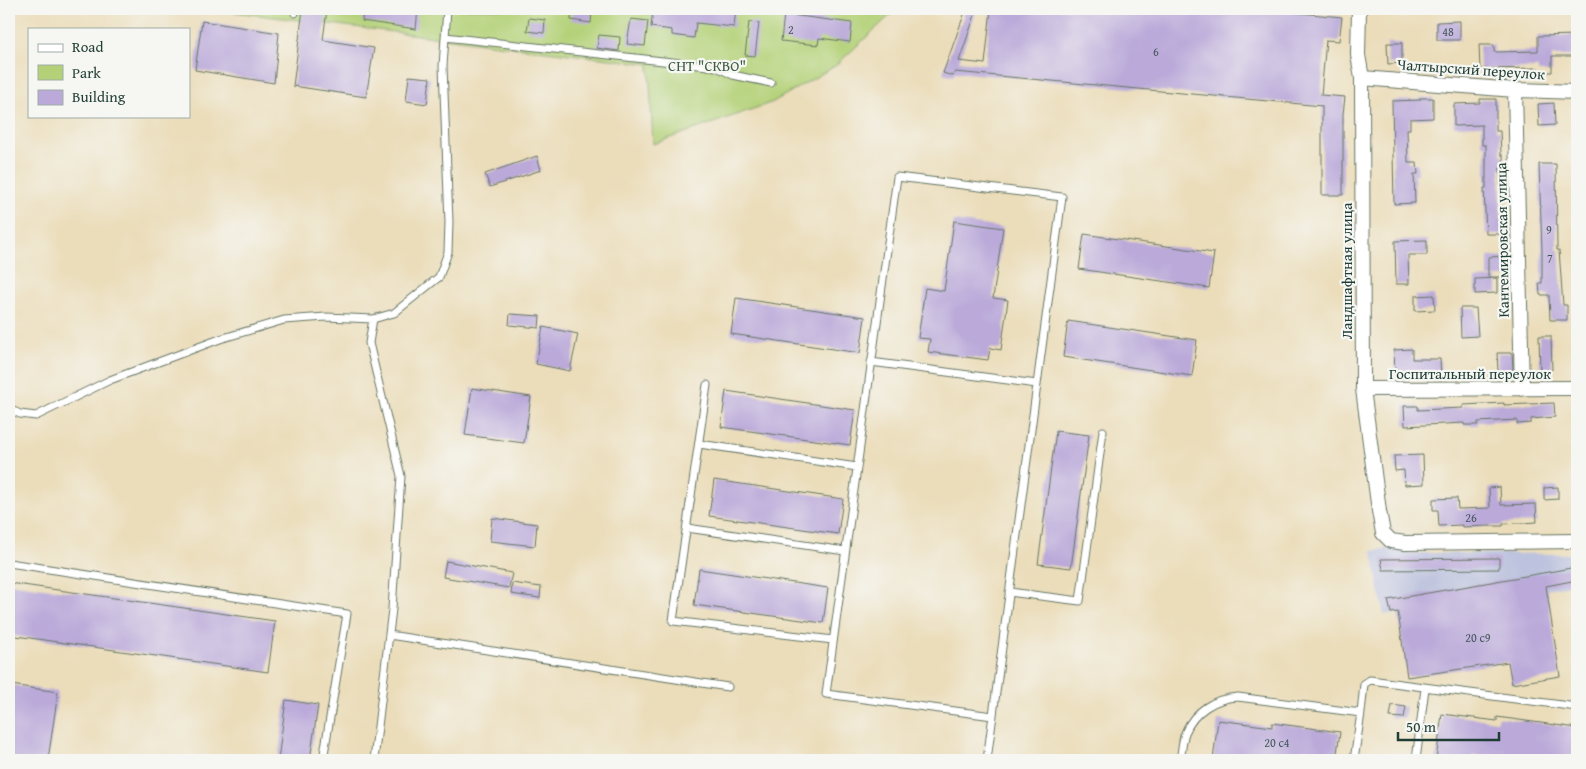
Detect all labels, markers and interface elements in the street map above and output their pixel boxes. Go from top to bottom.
house number: 2 [788,21,794,38]
house number: 48 [1442,23,1454,40]
legend [28,28,190,118]
text: Road [72,36,103,57]
house number: 6 [1153,43,1159,60]
street label: Чалтырский переулок [1396,53,1546,85]
park label: СНТ "СКВО" [668,55,746,76]
text: Park [72,62,101,83]
text: Building [72,86,126,107]
street label: Кантемировская улица [1490,161,1514,318]
street label: Ландшафтная улица [1336,202,1357,339]
house number: 9 [1546,221,1552,238]
house number: 7 [1547,250,1553,267]
street label: Госпитальный переулок [1389,363,1551,384]
house number: 26 [1465,509,1477,526]
house number: 20 с9 [1465,629,1491,646]
scale bar [1398,709,1500,741]
text: 50 m [1406,716,1437,737]
house number: 20 с4 [1264,734,1290,751]

